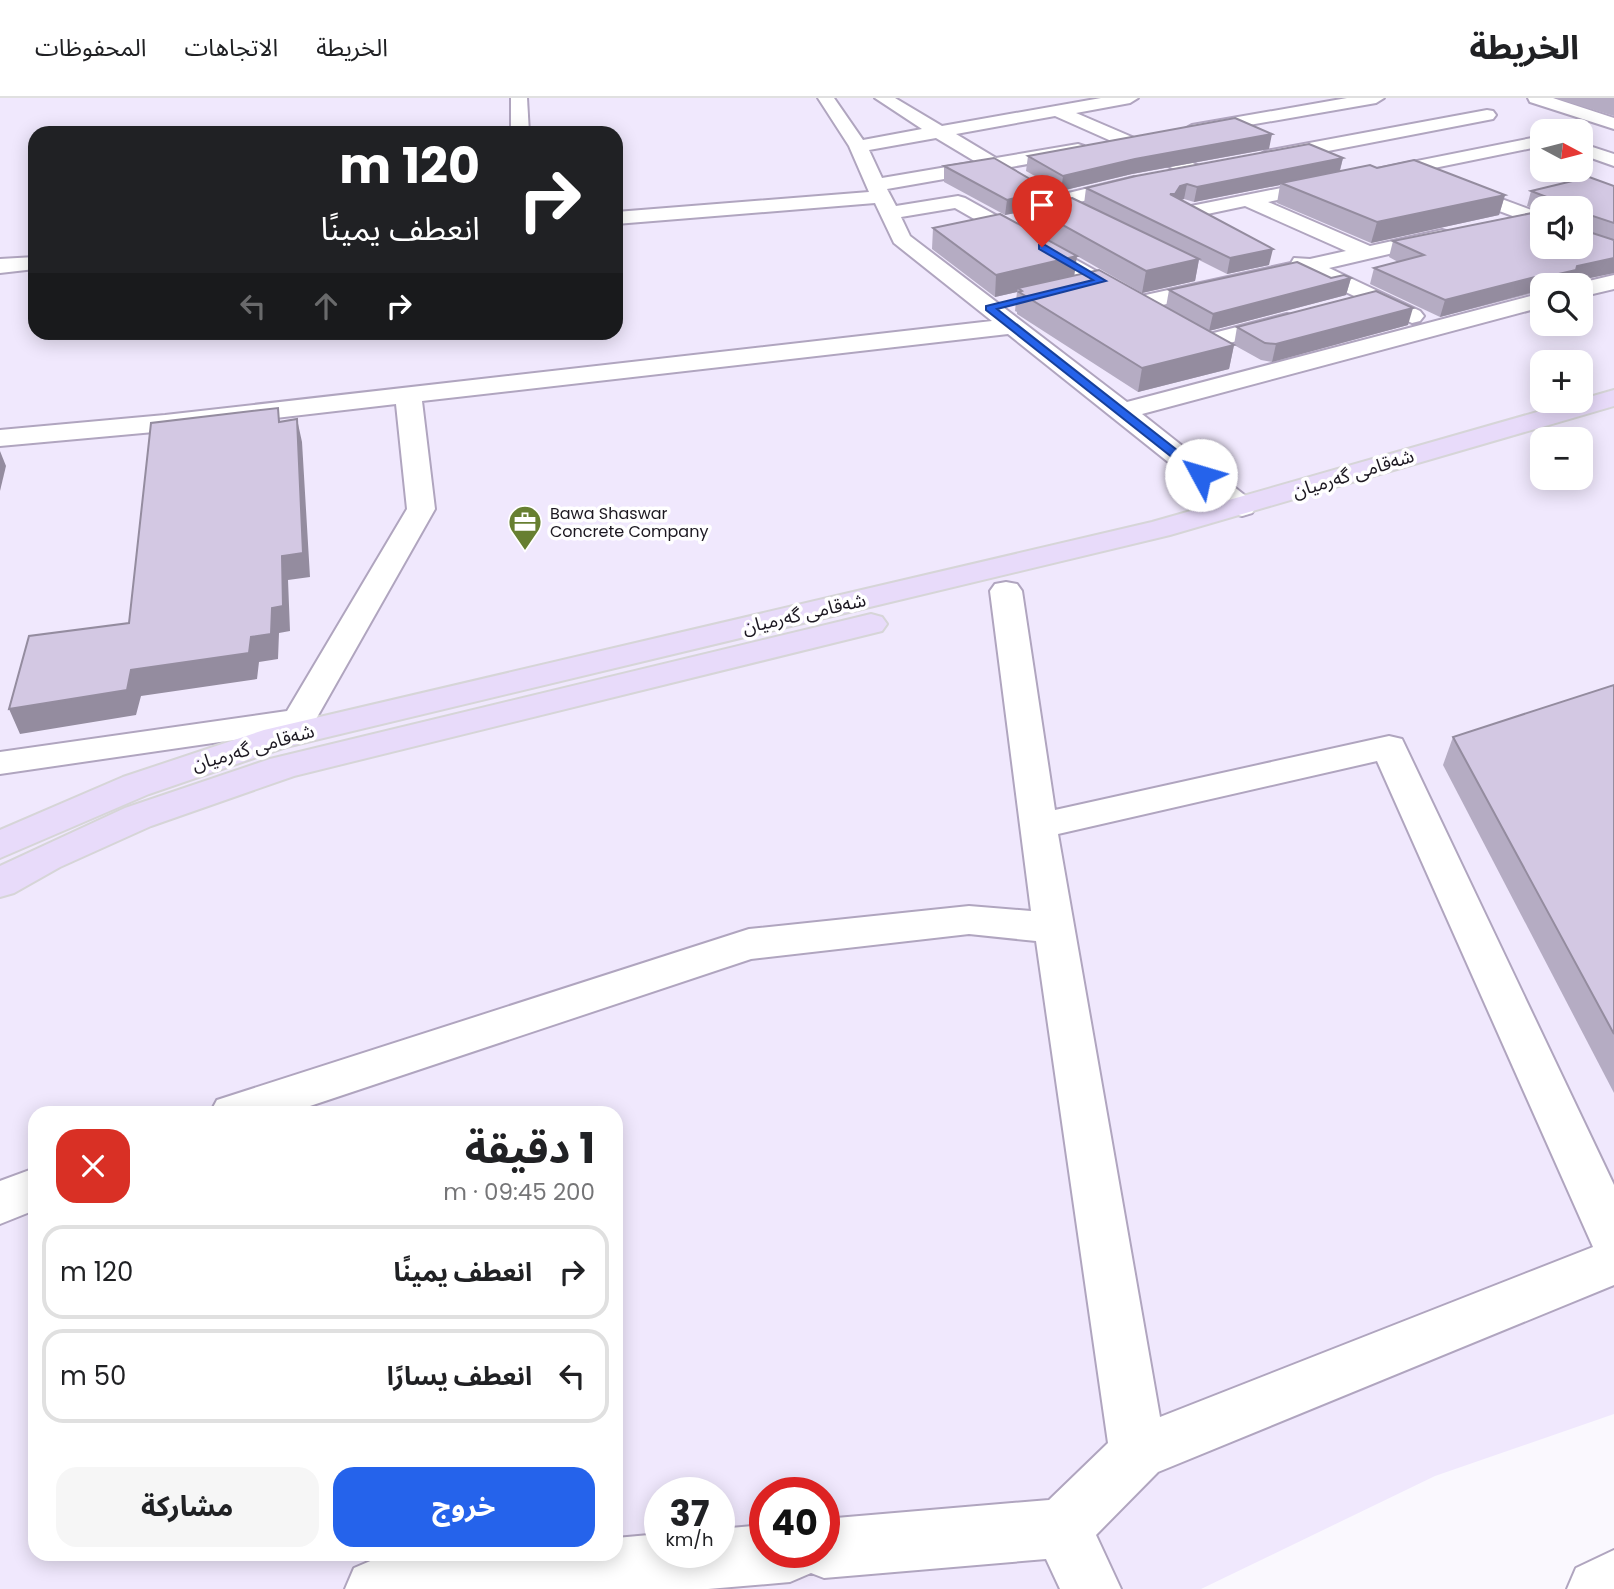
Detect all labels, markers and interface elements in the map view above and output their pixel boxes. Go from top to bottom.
text: الخريطة [1469,24,1579,71]
text: المحفوظات [35,31,146,64]
text: الاتجاهات [184,31,278,64]
text: الخريطة [316,31,388,64]
north arrow [1530,119,1592,182]
map controls [1530,119,1593,490]
text: 120 m [339,132,480,200]
icon: right [504,154,595,245]
pin [1012,175,1072,247]
icon: arrive [1023,186,1061,224]
button: sound [1530,196,1593,259]
text: انعطف يمينًا [320,206,480,251]
button: search [1530,273,1593,336]
icon: left [234,287,272,325]
icon: ahead [307,287,345,325]
icon: right [380,287,418,325]
button: + [1530,350,1593,413]
button: − [1530,427,1593,490]
position arrow [1164,438,1238,512]
street label: شەقامی گەرمیان [1289,442,1417,505]
place label: Bawa Shaswar Concrete Company [550,502,708,543]
office icon: Bawa Shaswar Concrete Company [506,503,544,552]
street label: شەقامی گەرمیان [740,586,869,641]
street label: شەقامی گەرمیان [189,717,317,778]
text: 1 دقيقة [465,1119,595,1178]
button: close [56,1129,130,1203]
text: 200 m · 09:45 [443,1176,595,1208]
icon: right [553,1253,591,1291]
text: 120 m [60,1254,133,1290]
text: انعطف يمينًا [394,1254,532,1290]
icon: left [553,1357,591,1395]
text: 50 m [60,1358,126,1394]
text: انعطف يسارًا [387,1358,532,1394]
button: مشاركة [56,1467,319,1547]
button: خروج [333,1467,595,1547]
speed limit sign: 40 [749,1477,840,1568]
text: 37 [670,1489,709,1538]
text: km/h [666,1527,713,1552]

